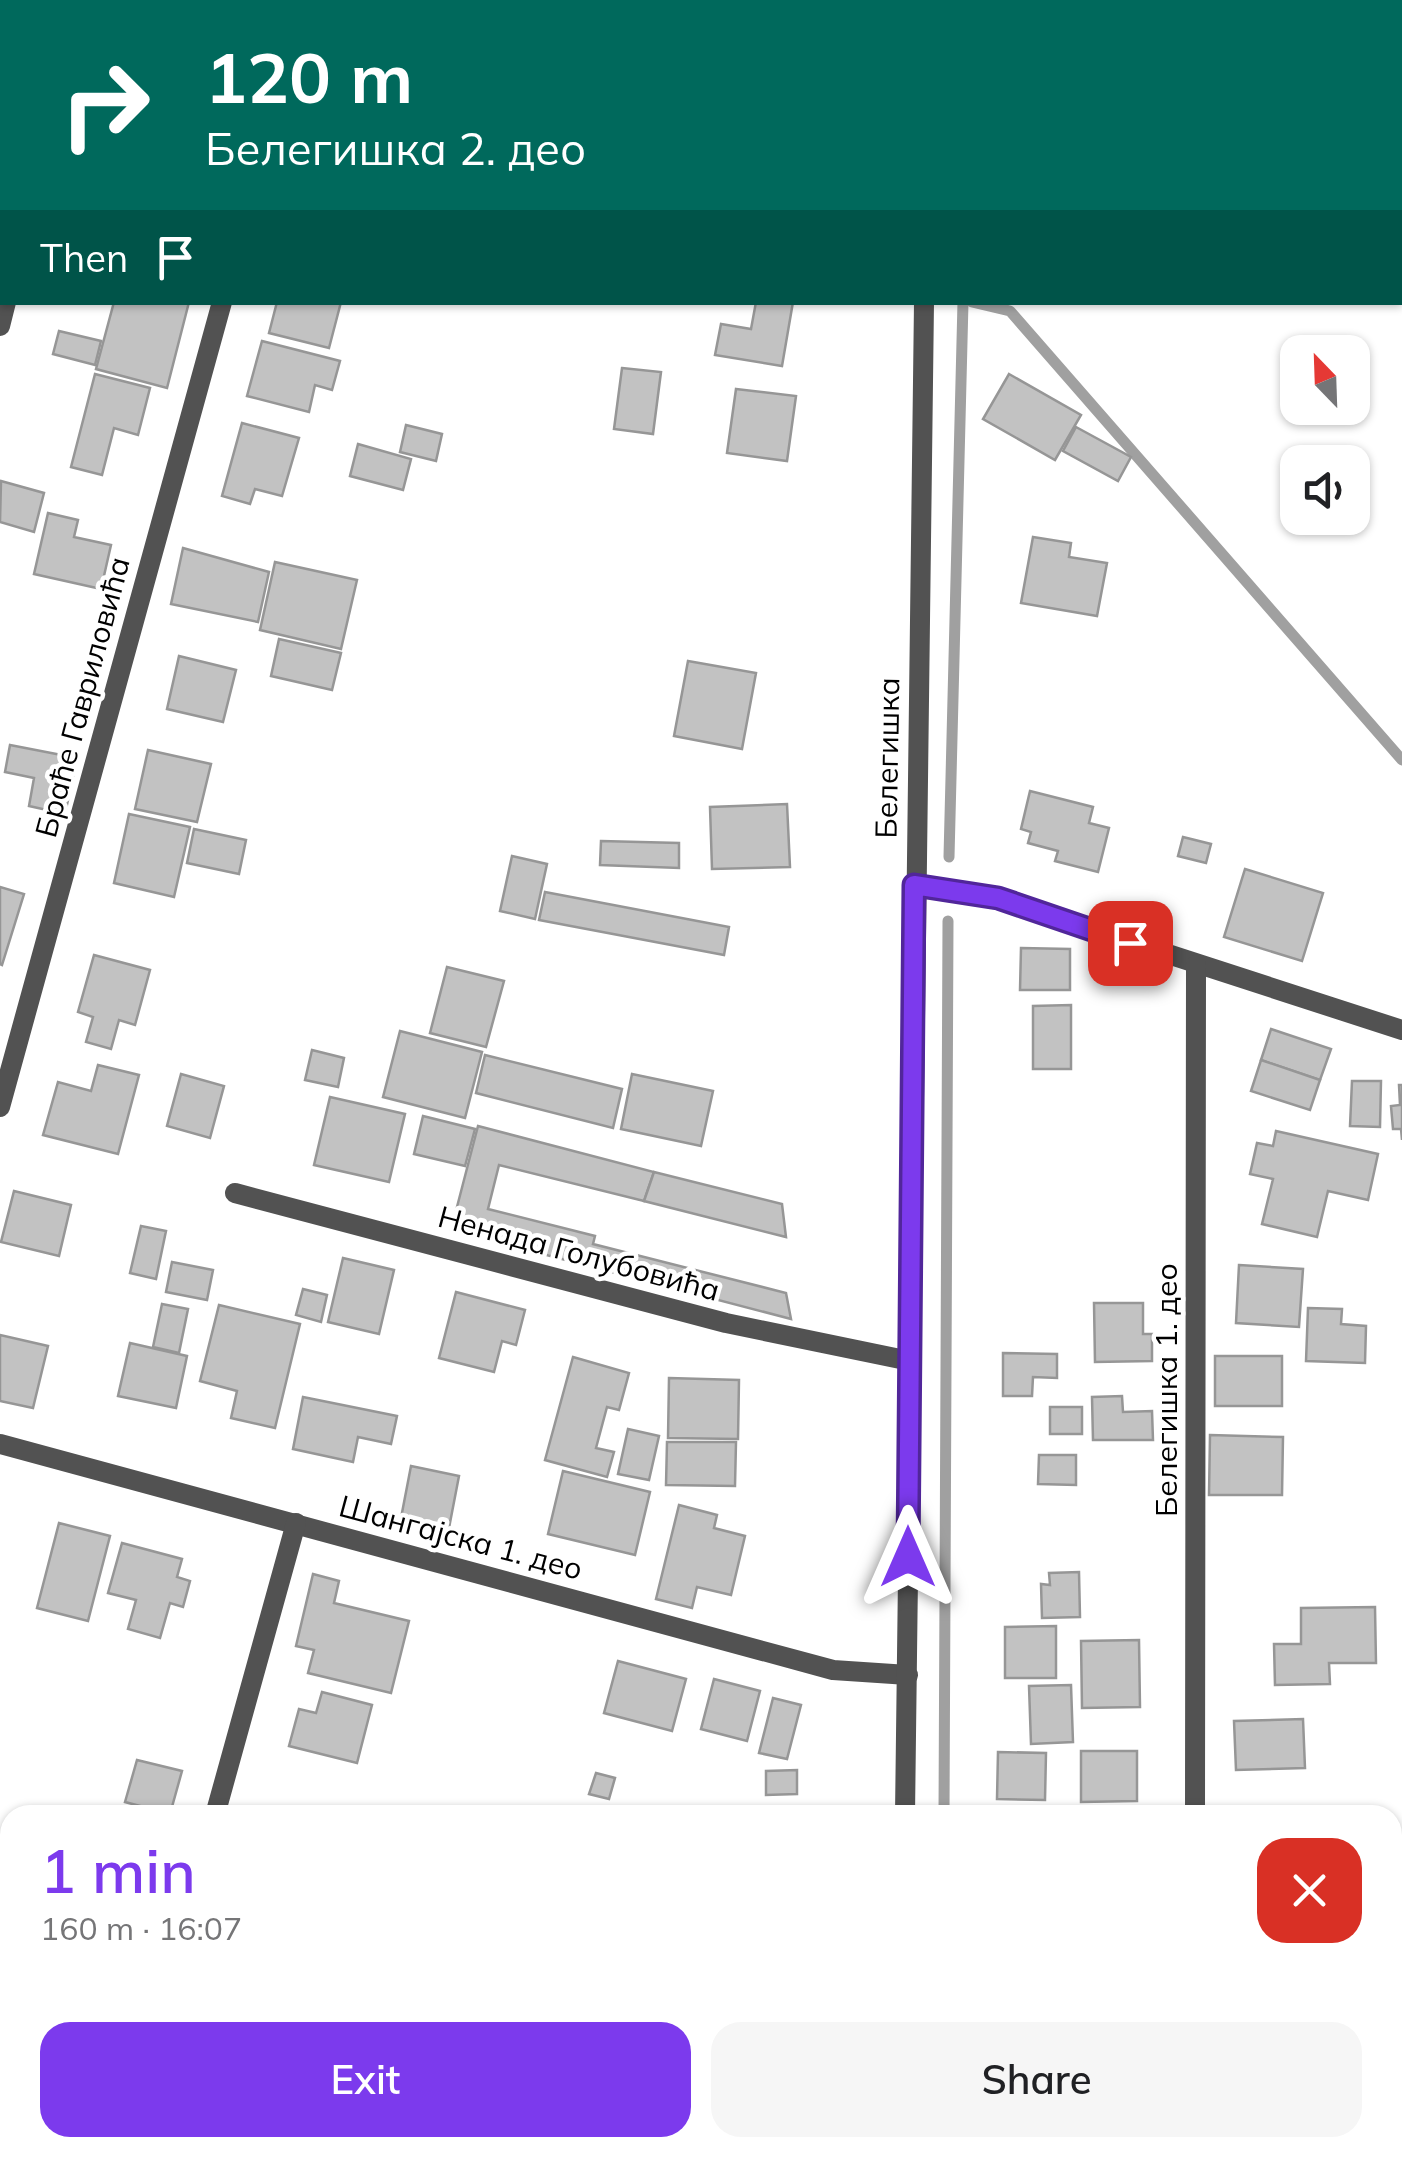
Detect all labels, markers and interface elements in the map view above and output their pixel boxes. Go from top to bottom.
text: 120 m [205,33,413,121]
icon: right [40,40,170,170]
text: Белегишка 2. део [205,120,586,176]
icon: arrive [148,230,203,285]
text: Then [40,234,128,282]
north arrow [1280,335,1370,425]
map controls [1280,335,1370,535]
button: sound [1280,445,1370,535]
street label: Браће Гавриловића [26,553,138,841]
street label: Белегишка [867,677,907,839]
pin [1088,901,1173,986]
icon: arrive [1103,916,1158,971]
street label: Ненада Голубовића [434,1197,724,1309]
street label: Белегишка 1. део [1147,1263,1185,1517]
street label: Шангајска 1. део [335,1486,587,1588]
position arrow [856,1505,960,1609]
text: 1 min [40,1833,196,1908]
button: close [1257,1838,1362,1943]
text: 160 m · 16:07 [40,1908,242,1948]
button: Exit [40,2022,691,2137]
button: Share [711,2022,1362,2137]

